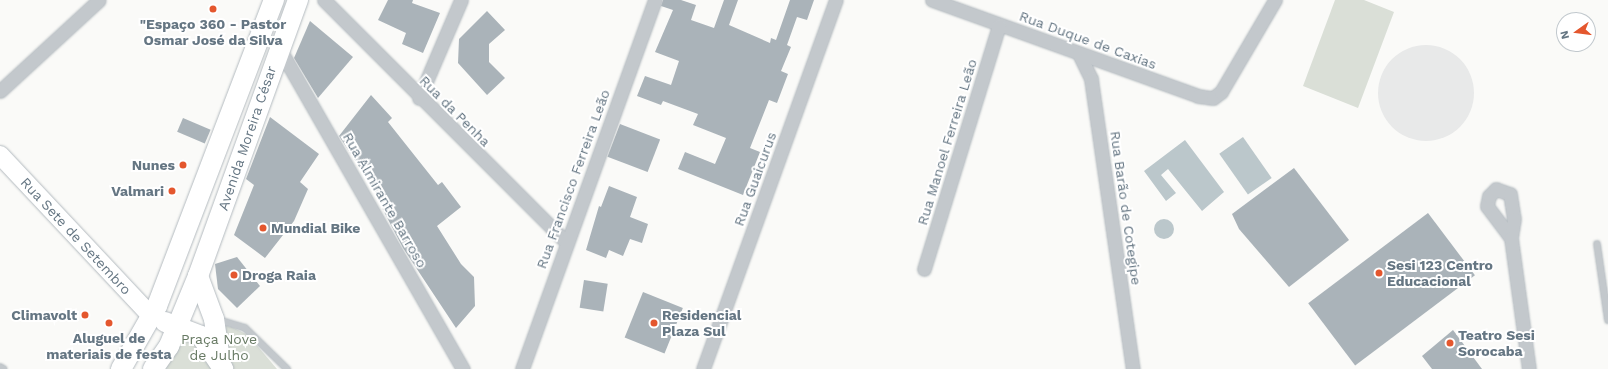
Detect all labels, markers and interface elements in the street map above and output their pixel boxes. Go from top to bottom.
marker: "Espaço 360 - Pastor Osmar José da Silva [208,4,218,14]
street label: Rua Duque de Caxias [1017,7,1159,73]
north arrow [1556,12,1596,52]
place label: "Espaço 360 - Pastor Osmar José da Silva [140,16,286,48]
text: N [1558,29,1572,40]
street label: Rua Manoel Ferreira Leão [914,56,980,228]
street label: Avenida Moreira César [214,63,280,213]
street label: Rua da Penha [416,72,494,150]
street label: Rua Francisco Ferreira Leão [533,87,613,271]
street label: Rua Almirante Barroso [339,129,431,271]
street label: Rua Guaicurus [730,130,780,228]
street label: Rua Barão de Cotegipe [1107,130,1145,286]
place label: Nunes [132,157,175,173]
marker: Nunes [178,160,188,170]
street label: Rua Sete de Setembro [17,174,135,298]
place label: Valmari [111,183,164,199]
marker: Valmari [167,186,177,196]
place label: Mundial Bike [271,220,361,236]
marker: Mundial Bike [258,223,268,233]
place label: Sesi 123 Centro Educacional [1387,257,1493,290]
place label: Droga Raia [242,267,316,283]
marker: Sesi 123 Centro Educacional [1374,268,1384,278]
marker: Droga Raia [229,270,239,280]
place label: Climavolt [11,307,77,323]
place label: Residencial Plaza Sul [662,307,741,340]
marker: Climavolt [80,310,90,320]
marker: Aluguel de materiais de festa [104,318,114,328]
marker: Residencial Plaza Sul [649,318,659,328]
place label: Teatro Sesi Sorocaba [1458,327,1535,360]
place label: Aluguel de materiais de festa [46,330,172,362]
park label: Praça Nove de Julho [181,331,257,364]
marker: Teatro Sesi Sorocaba [1445,338,1455,348]

